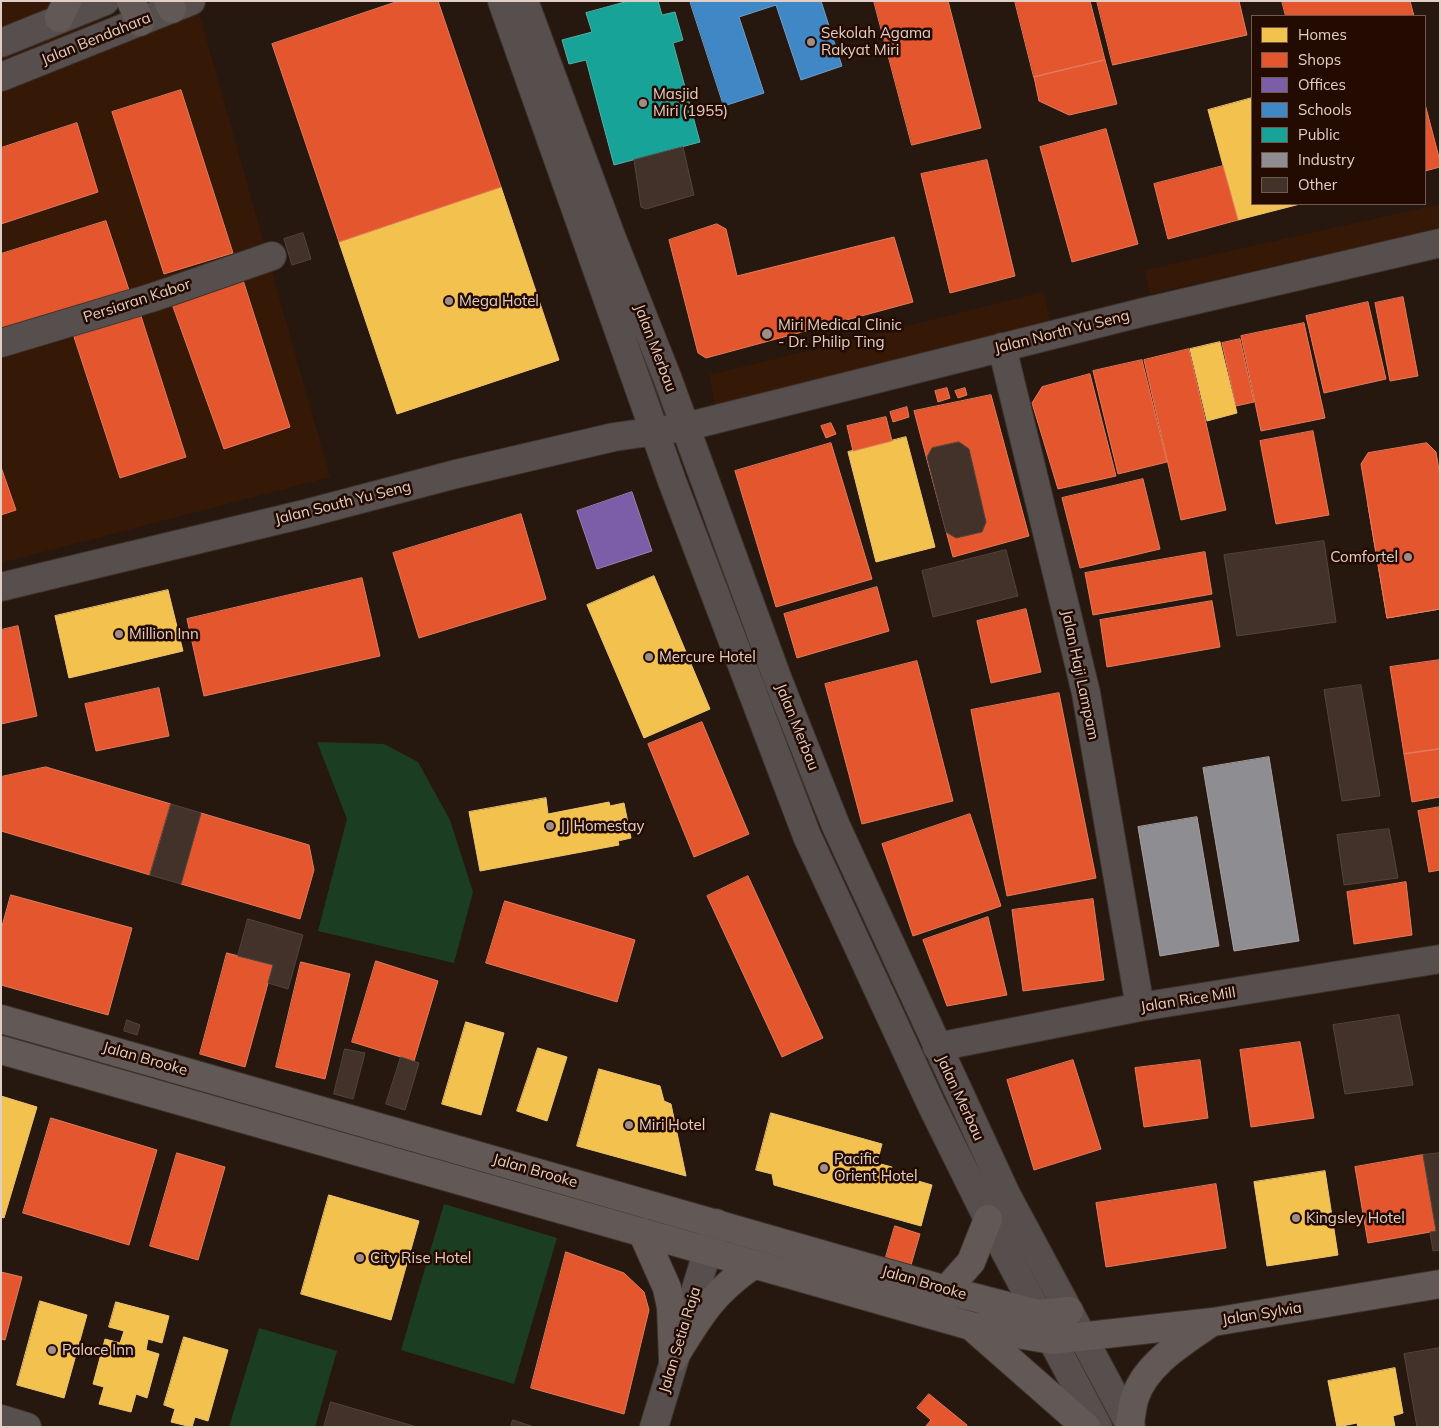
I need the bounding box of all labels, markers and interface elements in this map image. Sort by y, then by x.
street label: Jalan Bendahara [39,9,153,69]
legend [1251,15,1426,205]
place label: Sekolah Agama Rakyat Miri [821,24,931,59]
text: Homes [1298,25,1347,44]
marker: Sekolah Agama Rakyat Miri [805,36,817,48]
text: Shops [1298,50,1341,69]
text: Offices [1298,75,1346,94]
place label: Masjid Miri (1955) [653,85,728,120]
marker: Masjid Miri (1955) [637,97,649,109]
text: Schools [1298,100,1352,119]
text: Public [1298,125,1340,144]
text: Industry [1298,150,1355,169]
text: Other [1298,175,1337,194]
street label: Persiaran Kabor [81,275,193,327]
place label: Mega Hotel [459,292,539,310]
marker: Mega Hotel [443,295,455,307]
street label: Jalan Merbau [630,302,680,394]
street label: Jalan North Yu Seng [993,306,1131,358]
place label: Miri Medical Clinic - Dr. Philip Ting [778,316,902,351]
marker: Miri Medical Clinic - Dr. Philip Ting [760,327,774,341]
street label: Jalan South Yu Seng [273,477,413,529]
place label: Comfortel [1330,548,1398,566]
marker: Comfortel [1402,551,1414,563]
street label: Jalan Haji Lampam [1057,608,1103,742]
place label: Million Inn [129,625,199,643]
marker: Million Inn [113,628,125,640]
place label: Mercure Hotel [659,648,756,666]
marker: Mercure Hotel [643,651,655,663]
street label: Jalan Merbau [771,681,823,773]
place label: JJ Homestay [560,817,644,835]
marker: JJ Homestay [544,820,556,832]
street label: Jalan Rice Mill [1139,984,1237,1016]
street label: Jalan Brooke [100,1038,190,1080]
street label: Jalan Merbau [932,1052,988,1144]
place label: Miri Hotel [639,1116,705,1134]
marker: Miri Hotel [623,1119,635,1131]
street label: Jalan Brooke [490,1150,580,1192]
place label: Pacific Orient Hotel [834,1150,918,1185]
marker: Pacific Orient Hotel [818,1162,830,1174]
place label: Kingsley Hotel [1306,1209,1405,1227]
marker: Kingsley Hotel [1290,1212,1302,1224]
place label: City Rise Hotel [370,1249,471,1267]
marker: City Rise Hotel [354,1252,366,1264]
street label: Jalan Brooke [879,1262,969,1304]
street label: Jalan Setia Raja [655,1285,705,1395]
street label: Jalan Sylvia [1221,1299,1303,1329]
place label: Palace Inn [62,1341,134,1359]
marker: Palace Inn [46,1344,58,1356]

